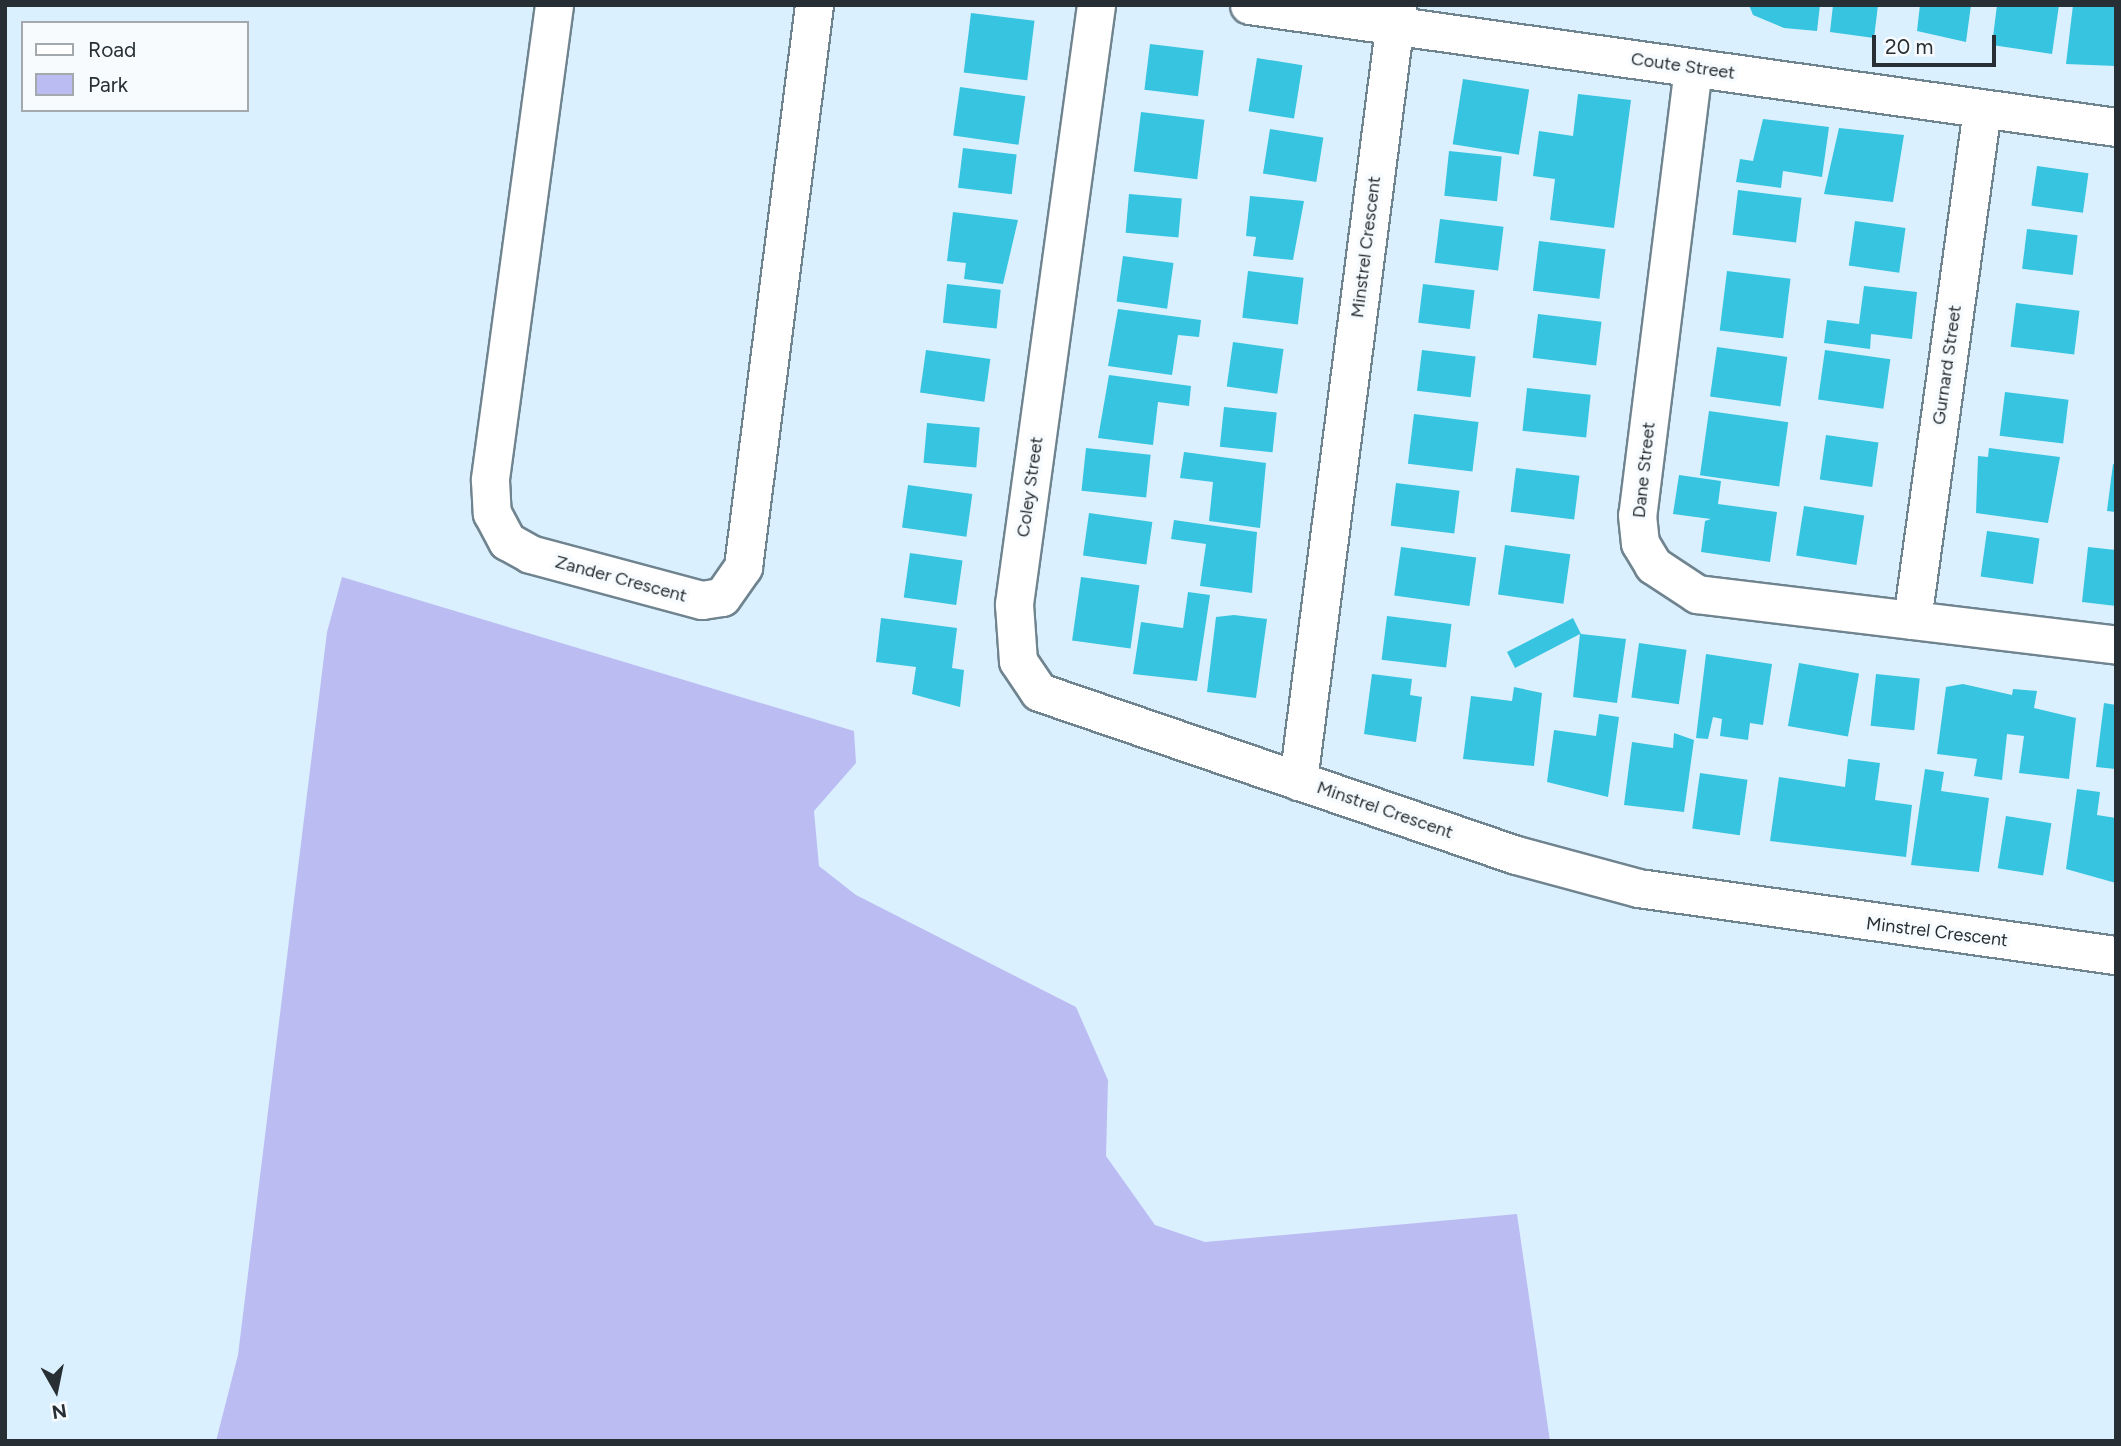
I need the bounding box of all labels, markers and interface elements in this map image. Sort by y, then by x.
legend [21,21,248,112]
scale bar [1876,21,2000,65]
text: 20 m [1885,34,1933,59]
text: Road [88,37,136,62]
street label: Coute Street [1630,48,1736,84]
text: Park [88,72,128,97]
street label: Minstrel Crescent [1347,175,1385,319]
street label: Gurnard Street [1928,304,1966,426]
street label: Dane Street [1628,421,1660,519]
street label: Coley Street [1012,435,1048,539]
street label: Zander Crescent [553,551,689,607]
street label: Minstrel Crescent [1314,777,1456,843]
street label: Minstrel Crescent [1865,913,2009,951]
north arrow [21,1355,91,1425]
text: N [50,1399,68,1424]

